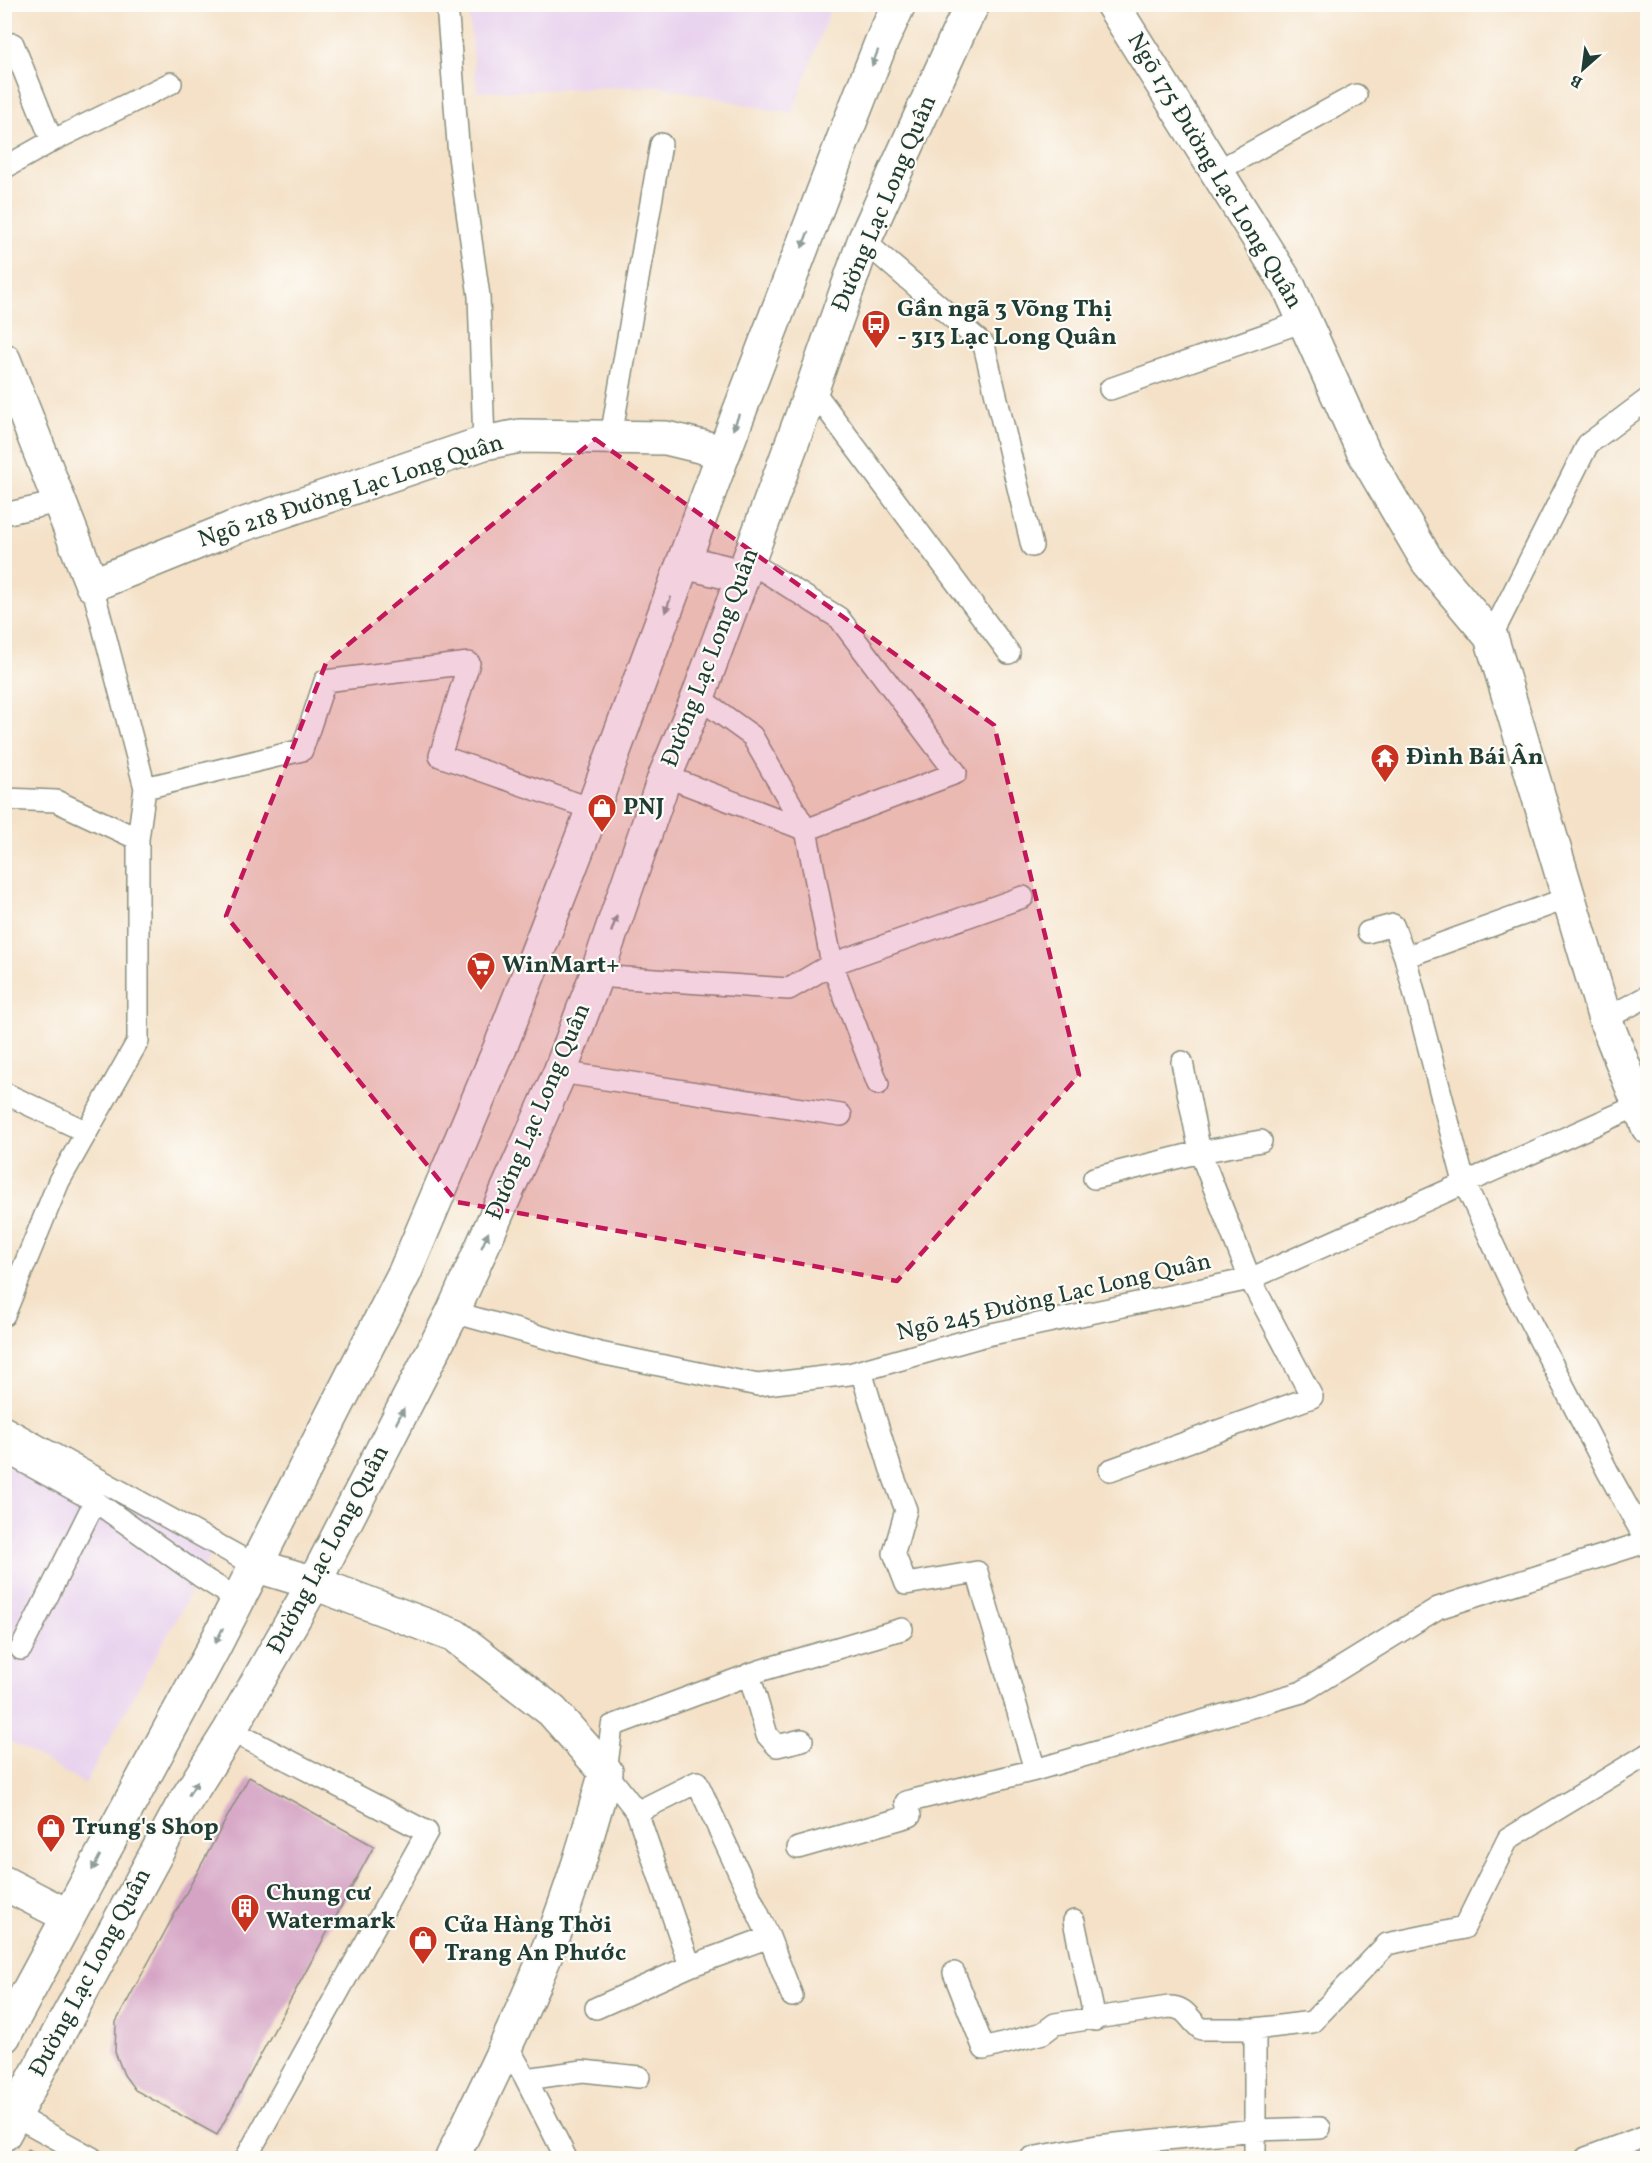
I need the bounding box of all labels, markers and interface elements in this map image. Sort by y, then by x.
street label: Ngõ 175 Đường Lạc Long Quân [1118,26,1310,316]
north arrow [1553,39,1613,99]
one-way arrow [870,49,879,67]
text: B [1567,68,1587,93]
street label: Đường Lạc Long Quân [824,90,946,318]
one-way arrow [800,231,810,249]
place label: Gần ngã 3 Võng Thị - 313 Lạc Long Quân [897,293,1117,355]
bus stop icon: Gần ngã 3 Võng Thị - 313 Lạc Long Quân [860,308,892,350]
one-way arrow [731,413,740,431]
street label: Ngõ 218 Đường Lạc Long Quân [194,427,508,557]
street label: Đường Lạc Long Quân [654,543,768,773]
one-way arrow [662,596,672,614]
place label: Đình Bái Ân [1406,741,1544,775]
temple icon: Đình Bái Ân [1369,742,1401,784]
place label: PNJ [623,791,664,825]
shop icon: PNJ [586,792,618,834]
one-way arrow [610,915,620,933]
place label: WinMart+ [502,949,619,983]
supermarket icon: WinMart+ [465,950,497,992]
street label: Đường Lạc Long Quân [478,998,600,1226]
one-way arrow [480,1231,490,1249]
street label: Ngõ 245 Đường Lạc Long Quân [893,1245,1215,1351]
one-way arrow [395,1407,405,1424]
street label: Đường Lạc Long Quân [259,1439,399,1661]
one-way arrow [214,1628,223,1645]
one-way arrow [188,1780,199,1796]
place label: Trung's Shop [72,1811,219,1845]
shop icon: Trung's Shop [35,1812,67,1854]
one-way arrow [91,1855,101,1872]
street label: Đường Lạc Long Quân [21,1862,161,2084]
place label: Chung cư Watermark [266,1877,396,1939]
building icon: Chung cư Watermark [229,1892,261,1934]
place label: Cửa Hàng Thời Trang An Phước [444,1909,626,1971]
shop icon: Cửa Hàng Thời Trang An Phước [407,1924,439,1966]

